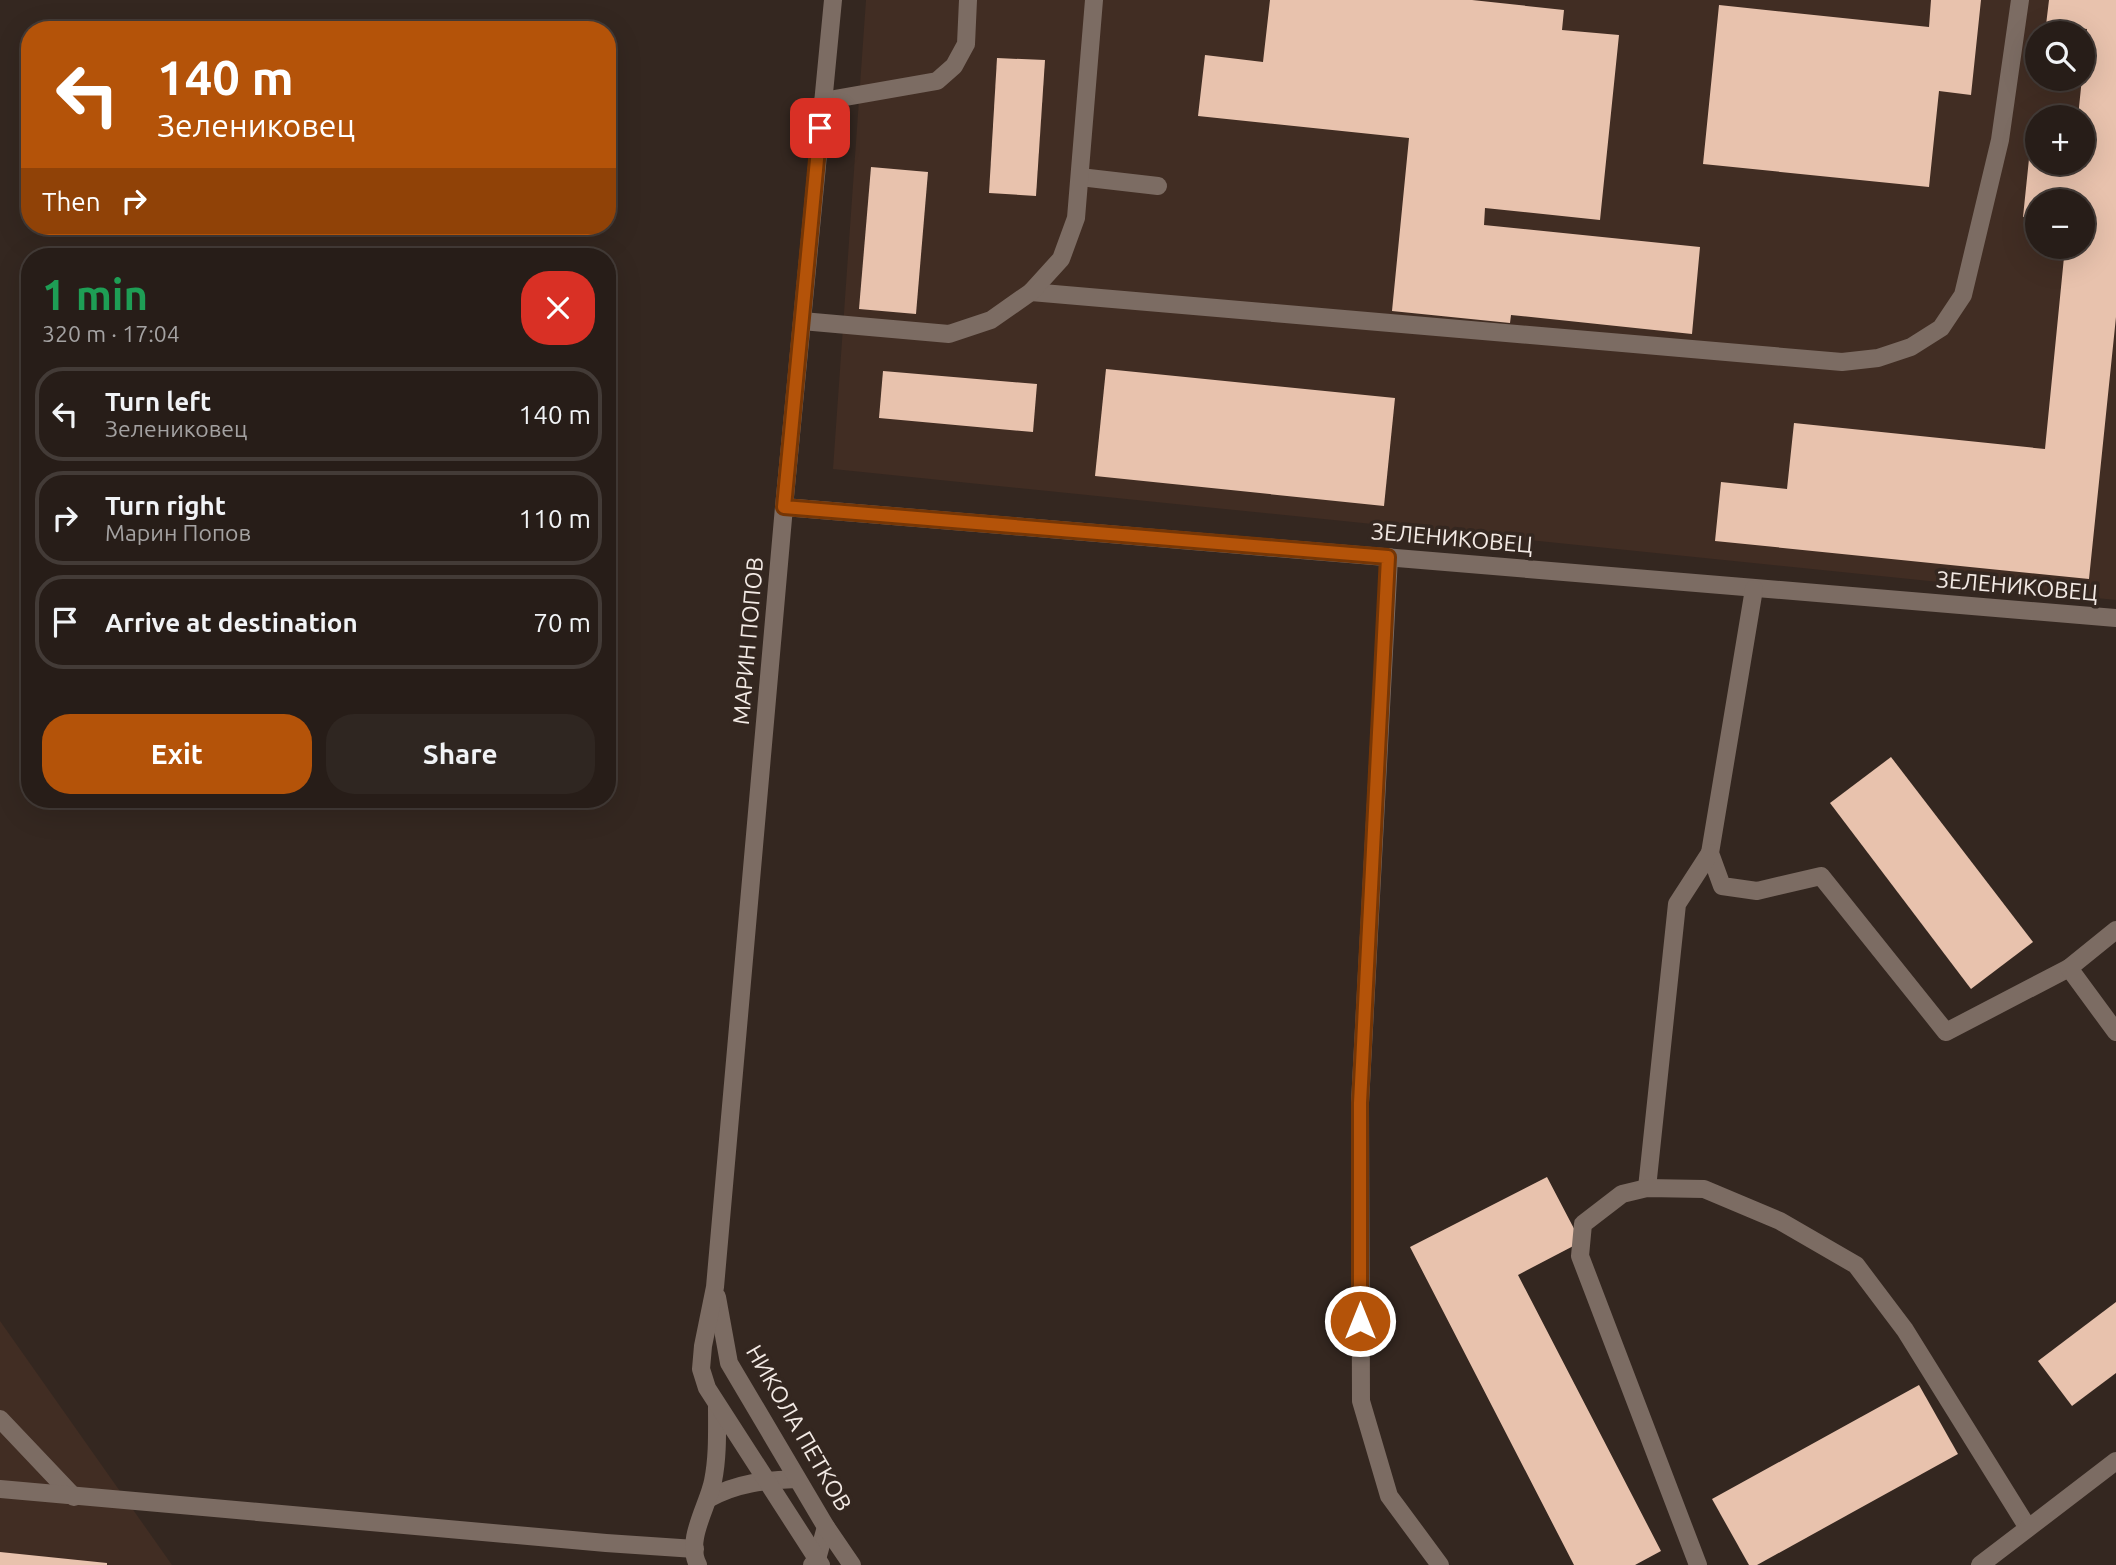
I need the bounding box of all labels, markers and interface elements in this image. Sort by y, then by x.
map controls [2025,21,2095,259]
button: search [2025,21,2095,91]
icon: left [42,49,133,140]
text: 140 m [157,49,294,104]
pin [790,98,850,158]
button: + [2025,105,2095,175]
text: Зелениковец [157,107,355,143]
icon: arrive [801,109,839,147]
icon: right [115,182,153,220]
text: Then [42,187,101,216]
button: − [2025,189,2095,259]
text: 1 min [42,271,148,318]
button: close [521,271,595,345]
text: 320 m · 17:04 [42,321,180,346]
text: Turn left [105,387,211,416]
icon: left [46,395,84,433]
text: 140 m [519,400,591,429]
text: Зелениковец [105,416,247,441]
text: Turn right [105,491,226,520]
icon: right [46,499,84,537]
text: 110 m [519,504,591,533]
street label: ЗЕЛЕНИКОВЕЦ [1370,518,1534,557]
text: Марин Попов [105,520,251,545]
street label: МАРИН ПОПОВ [728,556,767,726]
street label: ЗЕЛЕНИКОВЕЦ [1935,566,2099,605]
icon: arrive [46,603,84,641]
text: Arrive at destination [105,608,358,637]
text: 70 m [533,608,591,637]
button: Exit [42,714,312,794]
button: Share [326,714,595,794]
position arrow [1323,1284,1397,1358]
street label: НИКОЛА ПЕТКОВ [742,1340,857,1515]

